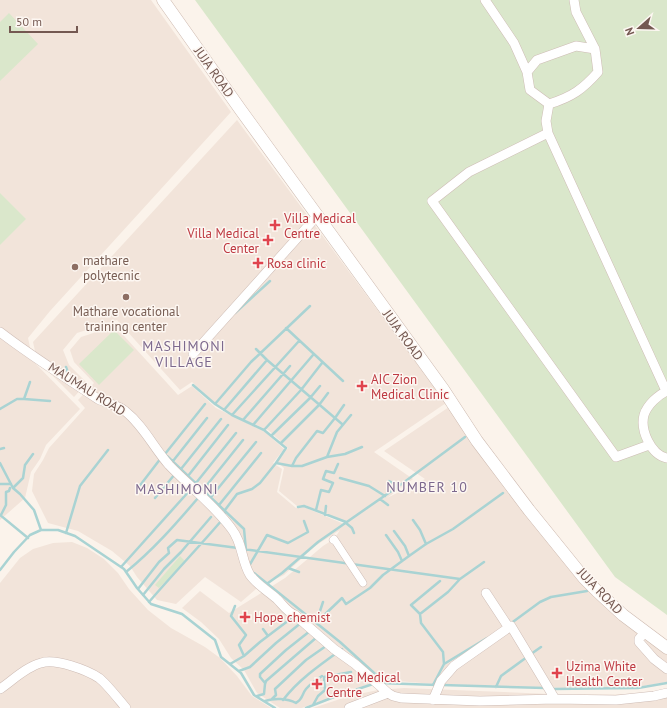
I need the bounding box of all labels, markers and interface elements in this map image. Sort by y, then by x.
scale bar [10,8,77,34]
north arrow [619,8,659,48]
text: 50 m [16,14,42,29]
text: N [622,26,637,37]
street label: JUJA ROAD [190,42,238,101]
place label: Villa Medical Centre [283,210,356,242]
marker: Villa Medical Centre [269,219,281,231]
place label: Villa Medical Center [186,225,260,257]
marker: Villa Medical Center [262,234,274,246]
place label: mathare polytecnic [83,252,140,284]
place label: Rosa clinic [267,255,326,272]
marker: Rosa clinic [252,257,264,269]
marker: mathare polytecnic [70,262,80,272]
marker: Mathare vocational training center [121,292,131,302]
place label: Mathare vocational training center [73,303,180,335]
street label: JUJA ROAD [378,306,427,364]
district label: MASHIMONI VILLAGE [142,337,226,371]
street label: MAUMAU ROAD [45,358,129,420]
place label: AIC Zion Medical Clinic [371,371,449,403]
marker: AIC Zion Medical Clinic [356,380,368,392]
district label: NUMBER 10 [386,478,468,496]
district label: MASHIMONI [135,480,219,498]
street label: JUJA ROAD [573,563,626,618]
place label: Hope chemist [254,609,331,626]
marker: Hope chemist [239,611,251,623]
place label: Uzima White Health Center [566,658,643,690]
marker: Uzima White Health Center [551,667,563,679]
place label: Pona Medical Centre [326,669,400,701]
marker: Pona Medical Centre [311,678,323,690]

